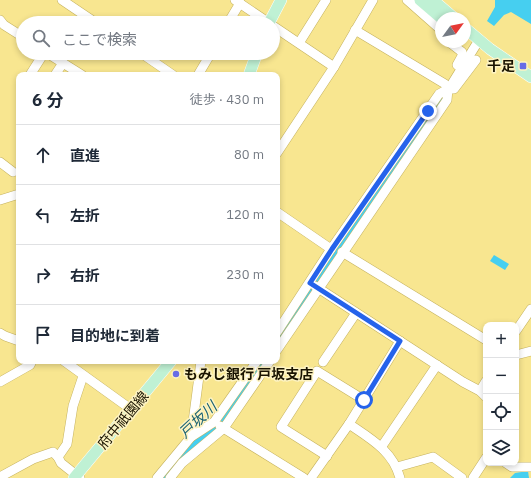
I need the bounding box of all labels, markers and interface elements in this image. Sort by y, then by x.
north arrow [435,12,471,48]
search box [16,16,280,60]
icon: search [30,27,52,49]
text: ここで検索 [62,30,137,49]
place label: 千足 [487,57,515,75]
marker: 千足 [518,61,528,71]
text: 6 分 [32,89,63,111]
text: 徒歩 · 430 m [190,91,264,108]
route end [419,102,437,120]
icon: ahead [32,144,54,166]
text: 直進 [70,146,100,165]
text: 80 m [234,146,264,163]
icon: left [32,204,54,226]
text: 左折 [70,206,100,225]
text: 120 m [226,206,264,223]
icon: right [32,264,54,286]
text: 右折 [70,266,100,285]
text: 230 m [226,266,264,283]
map controls [483,322,519,466]
button: + [483,322,519,358]
icon: arrive [32,324,54,346]
text: 目的地に到着 [70,326,160,345]
button: − [483,358,519,394]
place label: もみじ銀行 戸坂支店 [184,365,313,383]
marker: もみじ銀行 戸坂支店 [171,369,181,379]
street label: 府中祇園線 [94,387,152,453]
route start [355,391,373,409]
button: locate [483,394,519,430]
water label: 戸坂川 [175,396,222,442]
button: layers [483,430,519,466]

